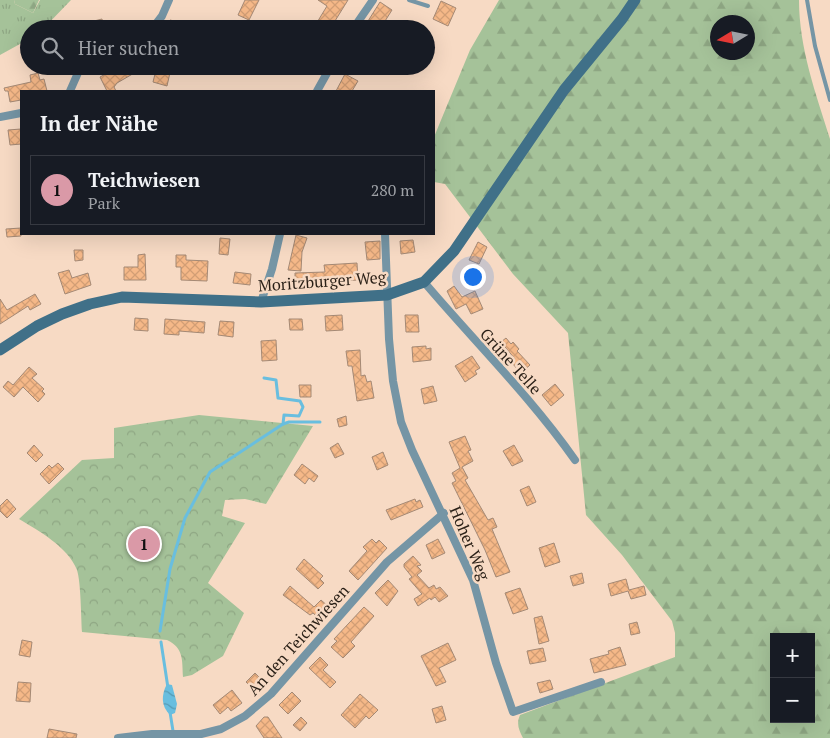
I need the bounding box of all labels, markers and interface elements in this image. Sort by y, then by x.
north arrow [710,15,755,60]
search box [20,20,435,75]
icon: search [38,34,66,62]
text: Hier suchen [78,35,179,60]
text: In der Nähe [40,109,158,137]
text: Teichwiesen [88,167,200,192]
text: 1 [52,179,62,201]
text: 280 m [371,179,414,201]
text: Park [88,192,120,214]
your location [460,264,486,290]
street label: Moritzburger Weg [257,266,387,296]
street label: Grüne Telle [475,323,547,399]
street label: Hoher Weg [445,503,496,584]
pin: 1 [128,525,160,563]
street label: An den Teichwiesen [242,579,354,700]
map controls [770,633,815,723]
button: + [770,633,815,678]
button: − [770,678,815,723]

